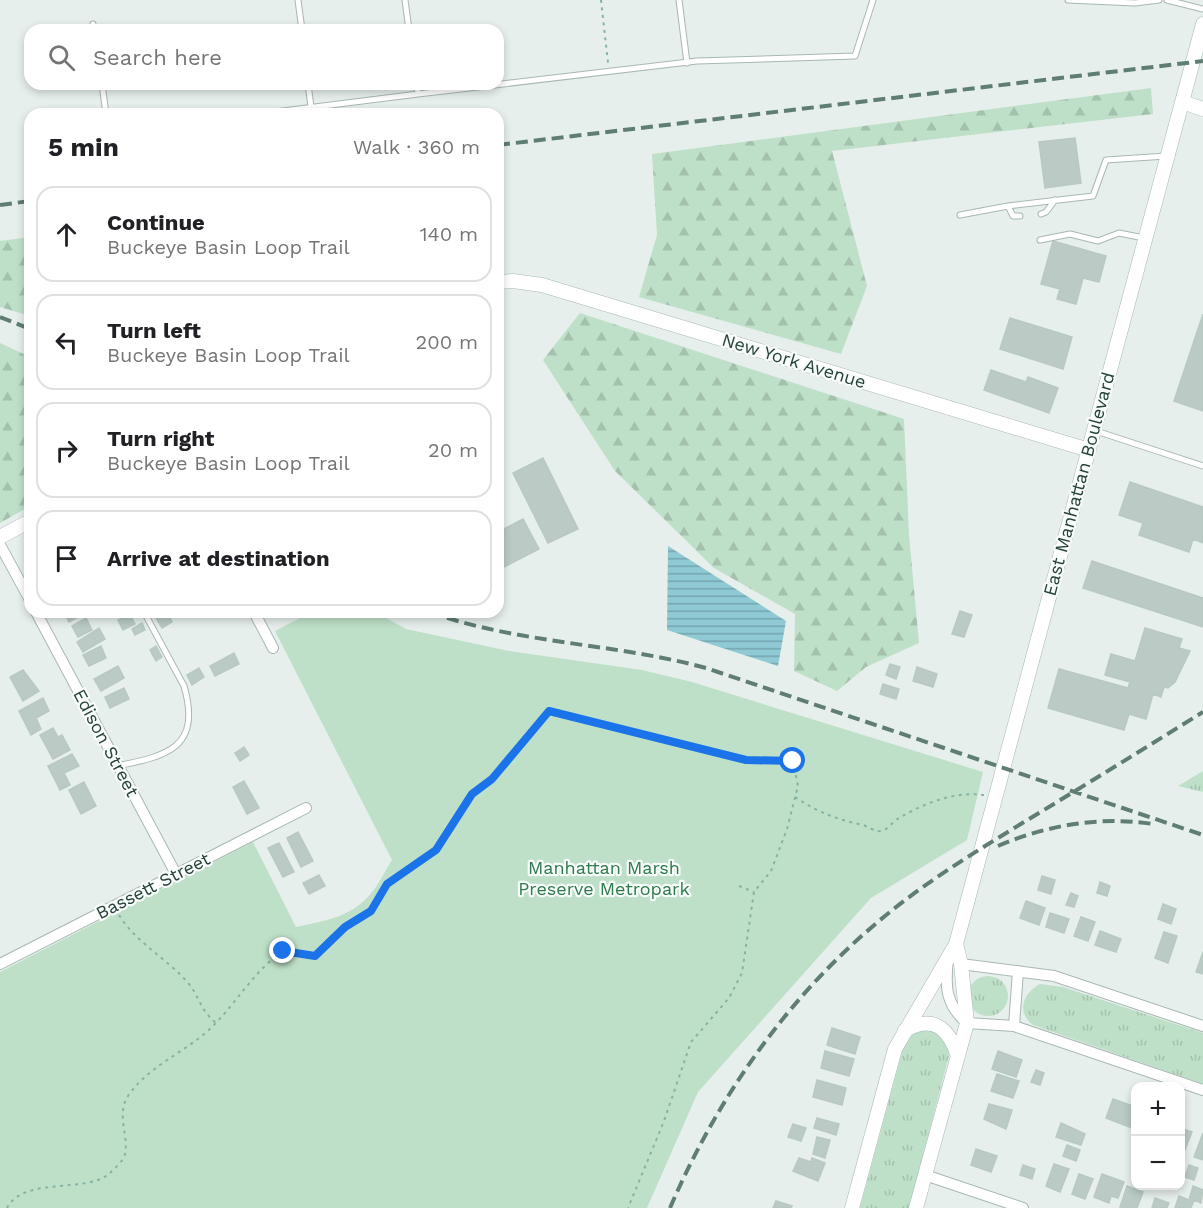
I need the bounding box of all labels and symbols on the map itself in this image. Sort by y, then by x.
street label: New York Avenue [720,329,869,392]
street label: East Manhattan Boulevard [1039,370,1119,598]
street label: Edison Street [69,685,144,801]
route start [779,747,805,773]
street label: Bassett Street [92,848,214,923]
park label: Manhattan Marsh Preserve Metropark [518,857,690,899]
route end [269,937,295,963]

